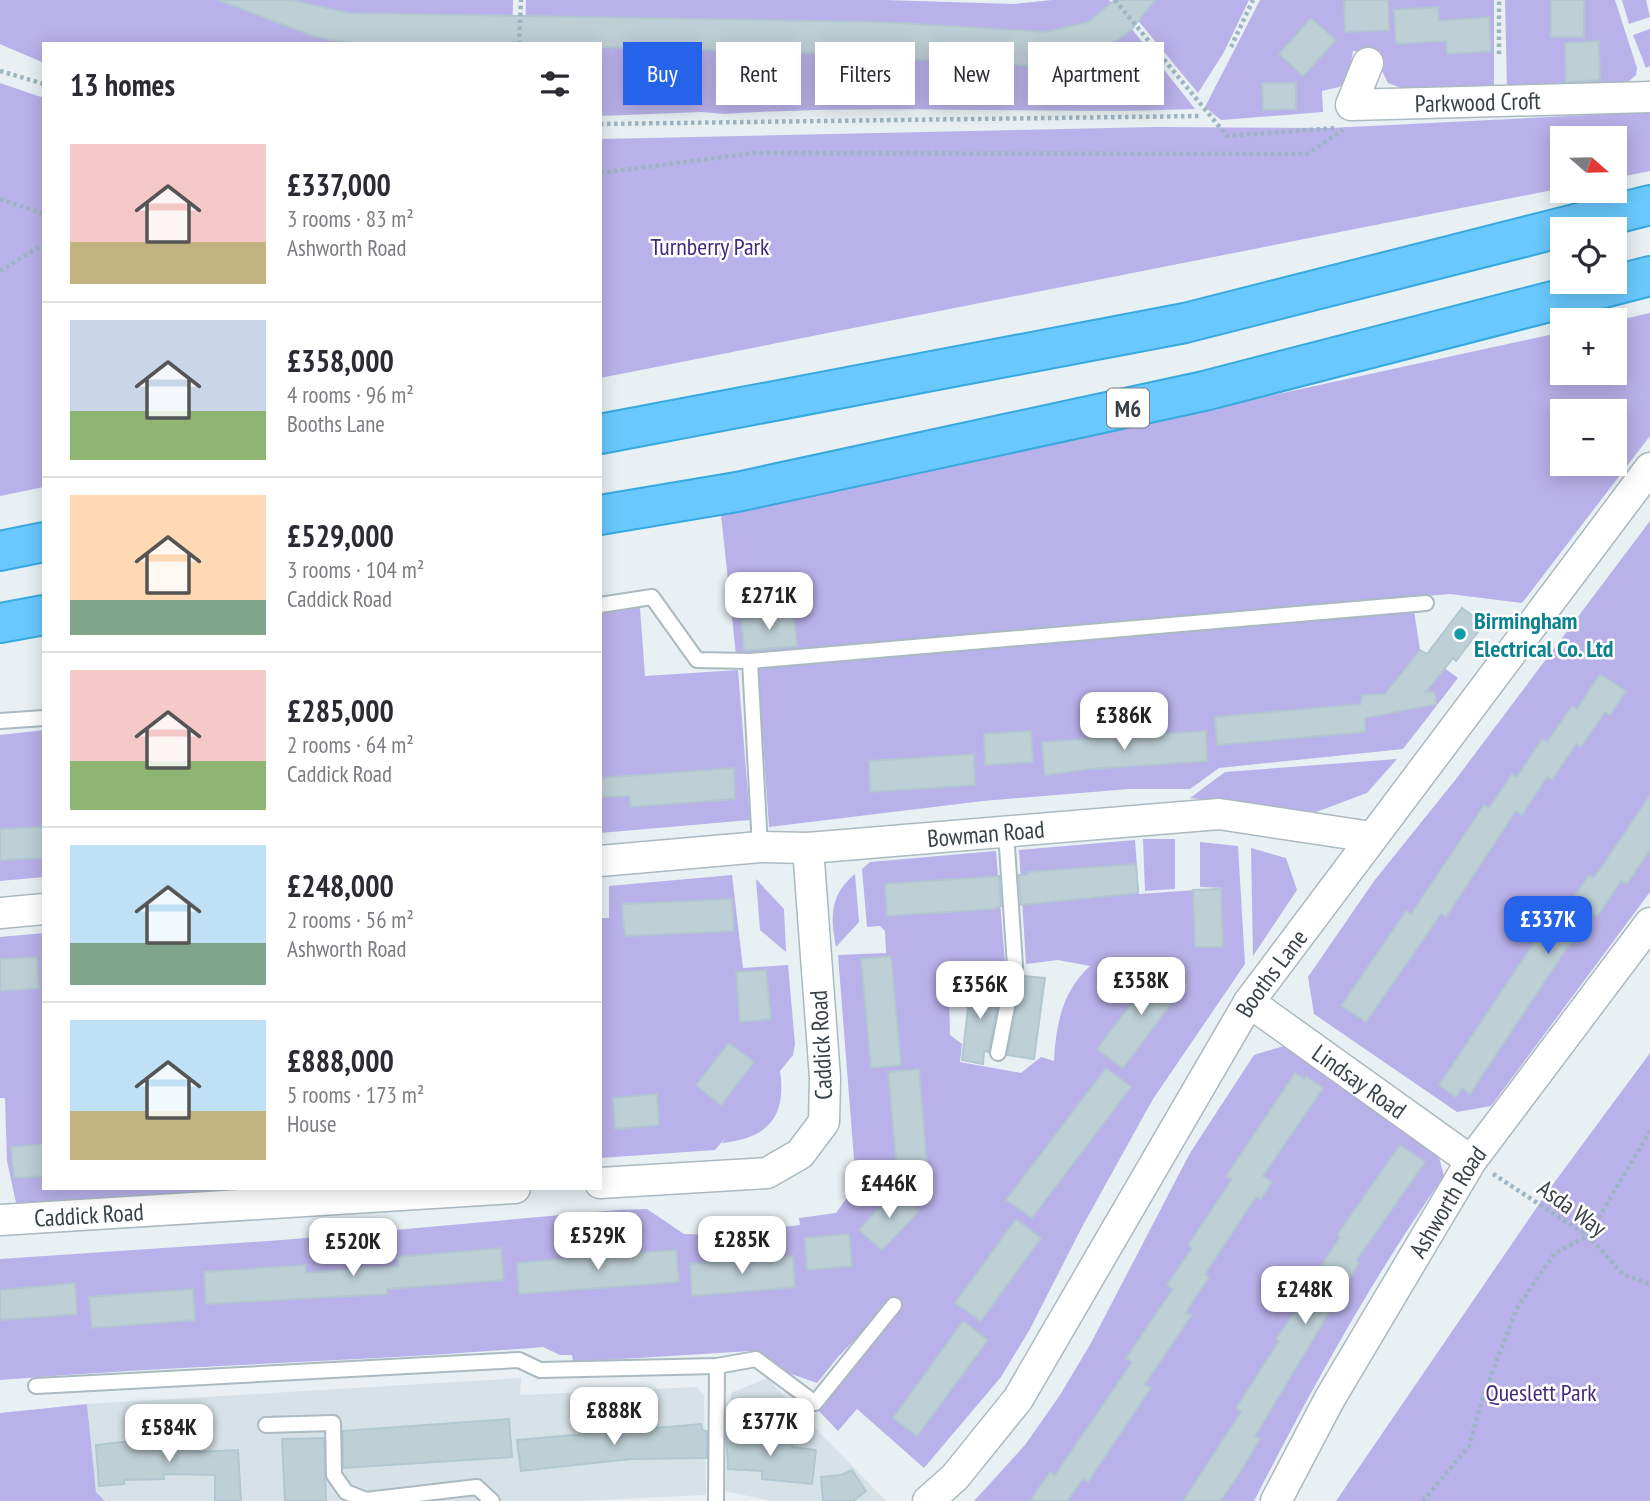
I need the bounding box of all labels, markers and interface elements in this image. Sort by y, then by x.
chip: Buy [623,42,702,105]
chip: Rent [716,42,801,105]
chip: Filters [815,42,915,105]
chip: New [929,42,1014,105]
chip: Apartment [1028,42,1164,105]
text: 13 homes [70,65,175,104]
icon: filters [536,65,574,103]
street label: Parkwood Croft [1414,84,1541,119]
north arrow [1550,126,1628,203]
map controls [1550,126,1627,476]
text: £337,000 [287,165,391,204]
icon: home [126,172,210,256]
text: 3 rooms · 83 m² [287,204,414,233]
button: locate [1550,217,1627,294]
park label: Turnberry Park [651,231,770,262]
text: Ashworth Road [287,233,407,262]
button: + [1550,308,1627,385]
text: £358,000 [287,341,394,380]
icon: home [126,348,210,432]
text: 4 rooms · 96 m² [287,380,414,409]
road number: M6 [1107,388,1149,428]
button: − [1550,399,1627,476]
text: Booths Lane [287,409,385,438]
text: £529,000 [287,516,394,555]
icon: home [126,523,210,607]
text: 3 rooms · 104 m² [287,555,424,584]
pin: £271K [720,572,818,632]
text: £271K [741,580,797,609]
text: Caddick Road [287,584,392,613]
place label: Birmingham Electrical Co. Ltd [1474,605,1614,664]
marker: Birmingham Electrical Co. Ltd [1452,626,1468,642]
text: £285,000 [287,691,394,730]
pin: £386K [1075,692,1173,752]
icon: home [126,698,210,782]
text: £386K [1096,700,1152,729]
text: 2 rooms · 64 m² [287,730,414,759]
text: Caddick Road [287,759,392,788]
street label: Bowman Road [926,813,1046,854]
text: £248,000 [287,866,394,905]
icon: home [126,873,210,957]
pin: £337K [1499,897,1597,956]
text: £337K [1520,904,1576,933]
text: 2 rooms · 56 m² [287,905,414,934]
street label: Booths Lane [1228,923,1314,1023]
text: Ashworth Road [287,934,407,963]
pin: £358K [1092,958,1190,1017]
pin: £356K [931,962,1029,1021]
text: £358K [1113,965,1169,994]
text: £356K [952,969,1008,998]
street label: Caddick Road [803,989,839,1101]
street label: Lindsay Road [1307,1037,1413,1125]
text: £888,000 [287,1041,394,1080]
icon: home [126,1048,210,1132]
text: 5 rooms · 173 m² [287,1080,424,1109]
text: House [287,1109,337,1138]
street label: Ashworth Road [1402,1139,1493,1263]
pin: £446K [840,1160,938,1220]
text: £446K [861,1168,917,1197]
street label: Asda Way [1531,1173,1613,1243]
street label: Caddick Road [33,1196,145,1233]
pin: £529K [549,1212,647,1272]
pin: £285K [693,1216,791,1276]
pin: £520K [304,1218,402,1278]
text: £529K [570,1220,626,1249]
text: £285K [714,1224,770,1253]
text: £520K [325,1226,381,1255]
pin: £248K [1256,1266,1354,1326]
text: £248K [1277,1274,1333,1303]
park label: Queslett Park [1485,1377,1597,1408]
pin: £888K [565,1388,663,1447]
text: £888K [586,1395,642,1424]
pin: £377K [721,1398,819,1458]
pin: £584K [120,1404,218,1464]
text: £377K [742,1406,798,1435]
text: £584K [141,1412,197,1441]

